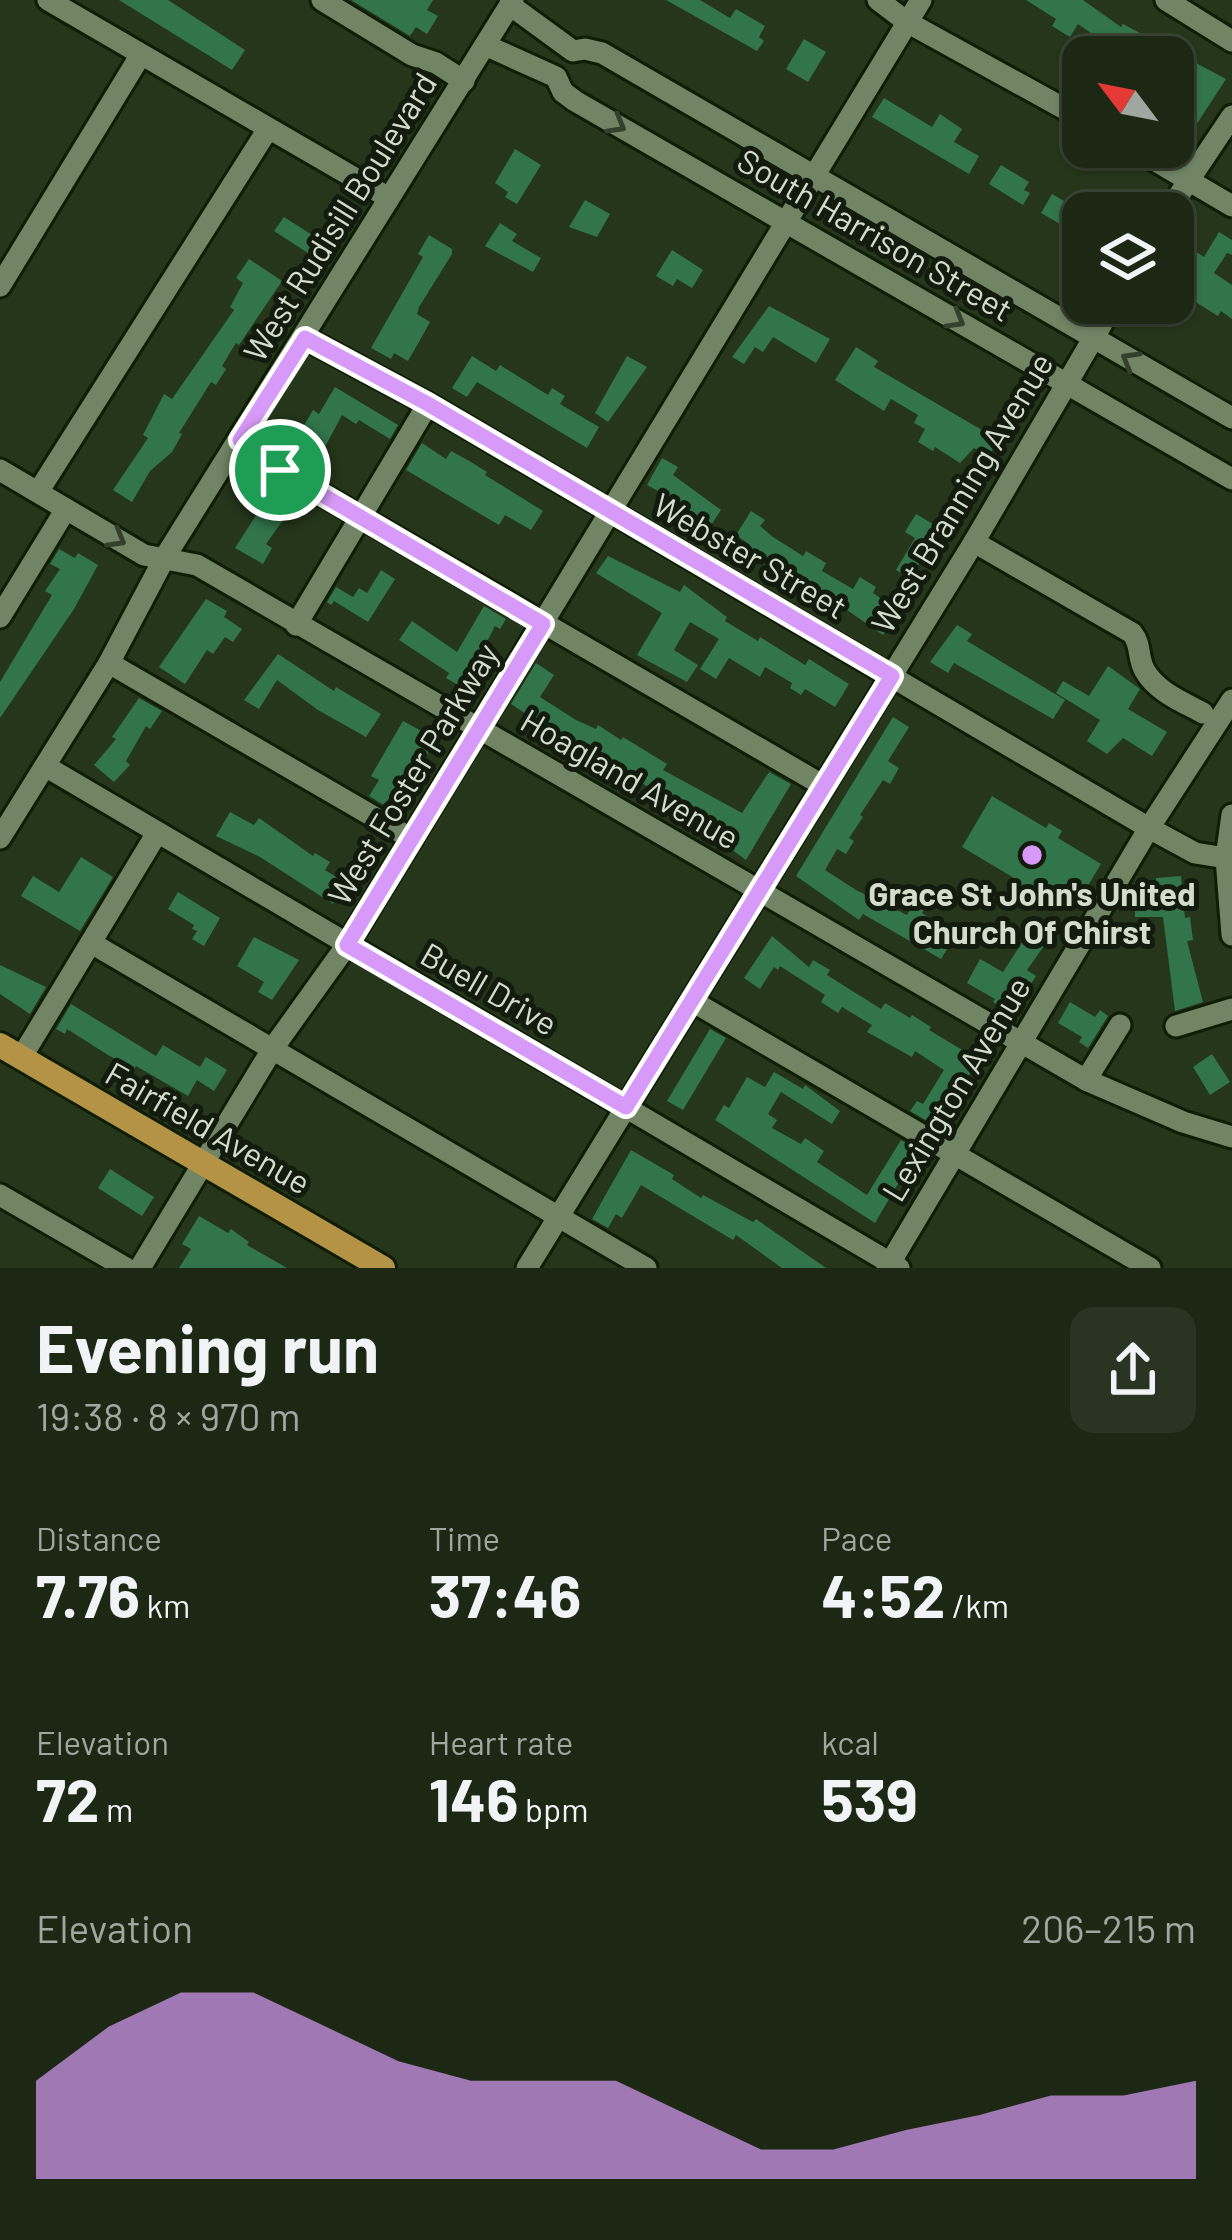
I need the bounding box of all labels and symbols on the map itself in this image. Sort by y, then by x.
north arrow [1062,36,1194,168]
street label: West Rudisill Boulevard [234,65,444,368]
one-way arrow [605,111,626,134]
street label: South Harrison Street [731,139,1020,329]
one-way arrow [943,305,964,328]
street label: West Branning Avenue [862,345,1061,640]
one-way arrow [1122,351,1143,374]
pin [229,419,331,521]
street label: Webster Street [647,484,854,627]
one-way arrow [104,525,126,548]
street label: West Foster Parkway [318,635,506,912]
street label: Hoagland Avenue [514,699,747,857]
marker: Grace St John's United Church Of Chirst [1019,842,1045,868]
place label: Grace St John's United Church Of Chirst [868,873,1196,951]
street label: Buell Drive [414,933,565,1043]
street label: Lexington Avenue [873,969,1038,1208]
street label: Fairfield Avenue [99,1052,318,1202]

